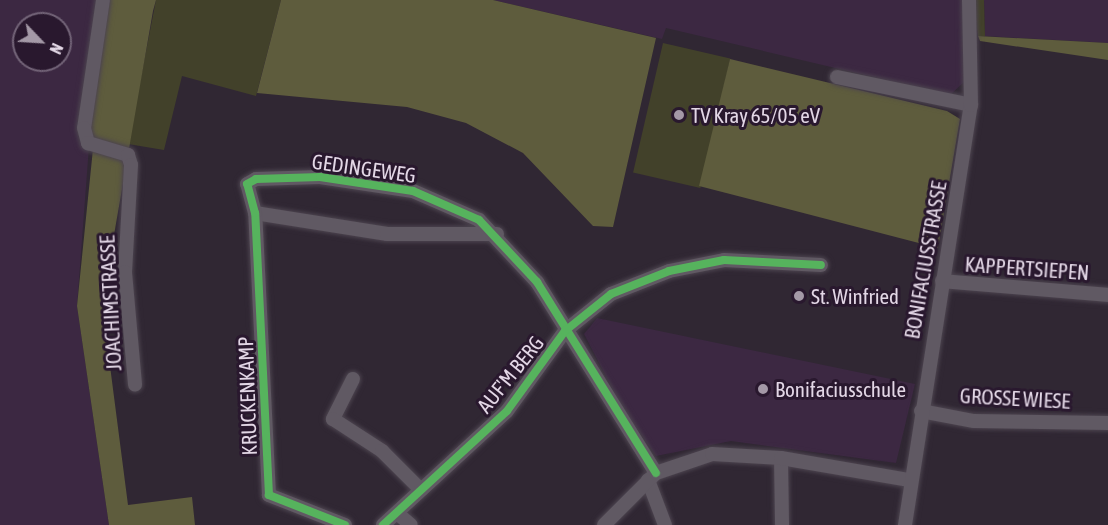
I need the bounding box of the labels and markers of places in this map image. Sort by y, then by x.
place label: TV Kray 65/05 eV [691,102,820,128]
marker: TV Kray 65/05 eV [672,108,686,122]
place label: St. Winfried [811,283,899,309]
marker: St. Winfried [792,289,806,303]
place label: Bonifaciusschule [775,376,906,402]
marker: Bonifaciusschule [756,382,770,396]

